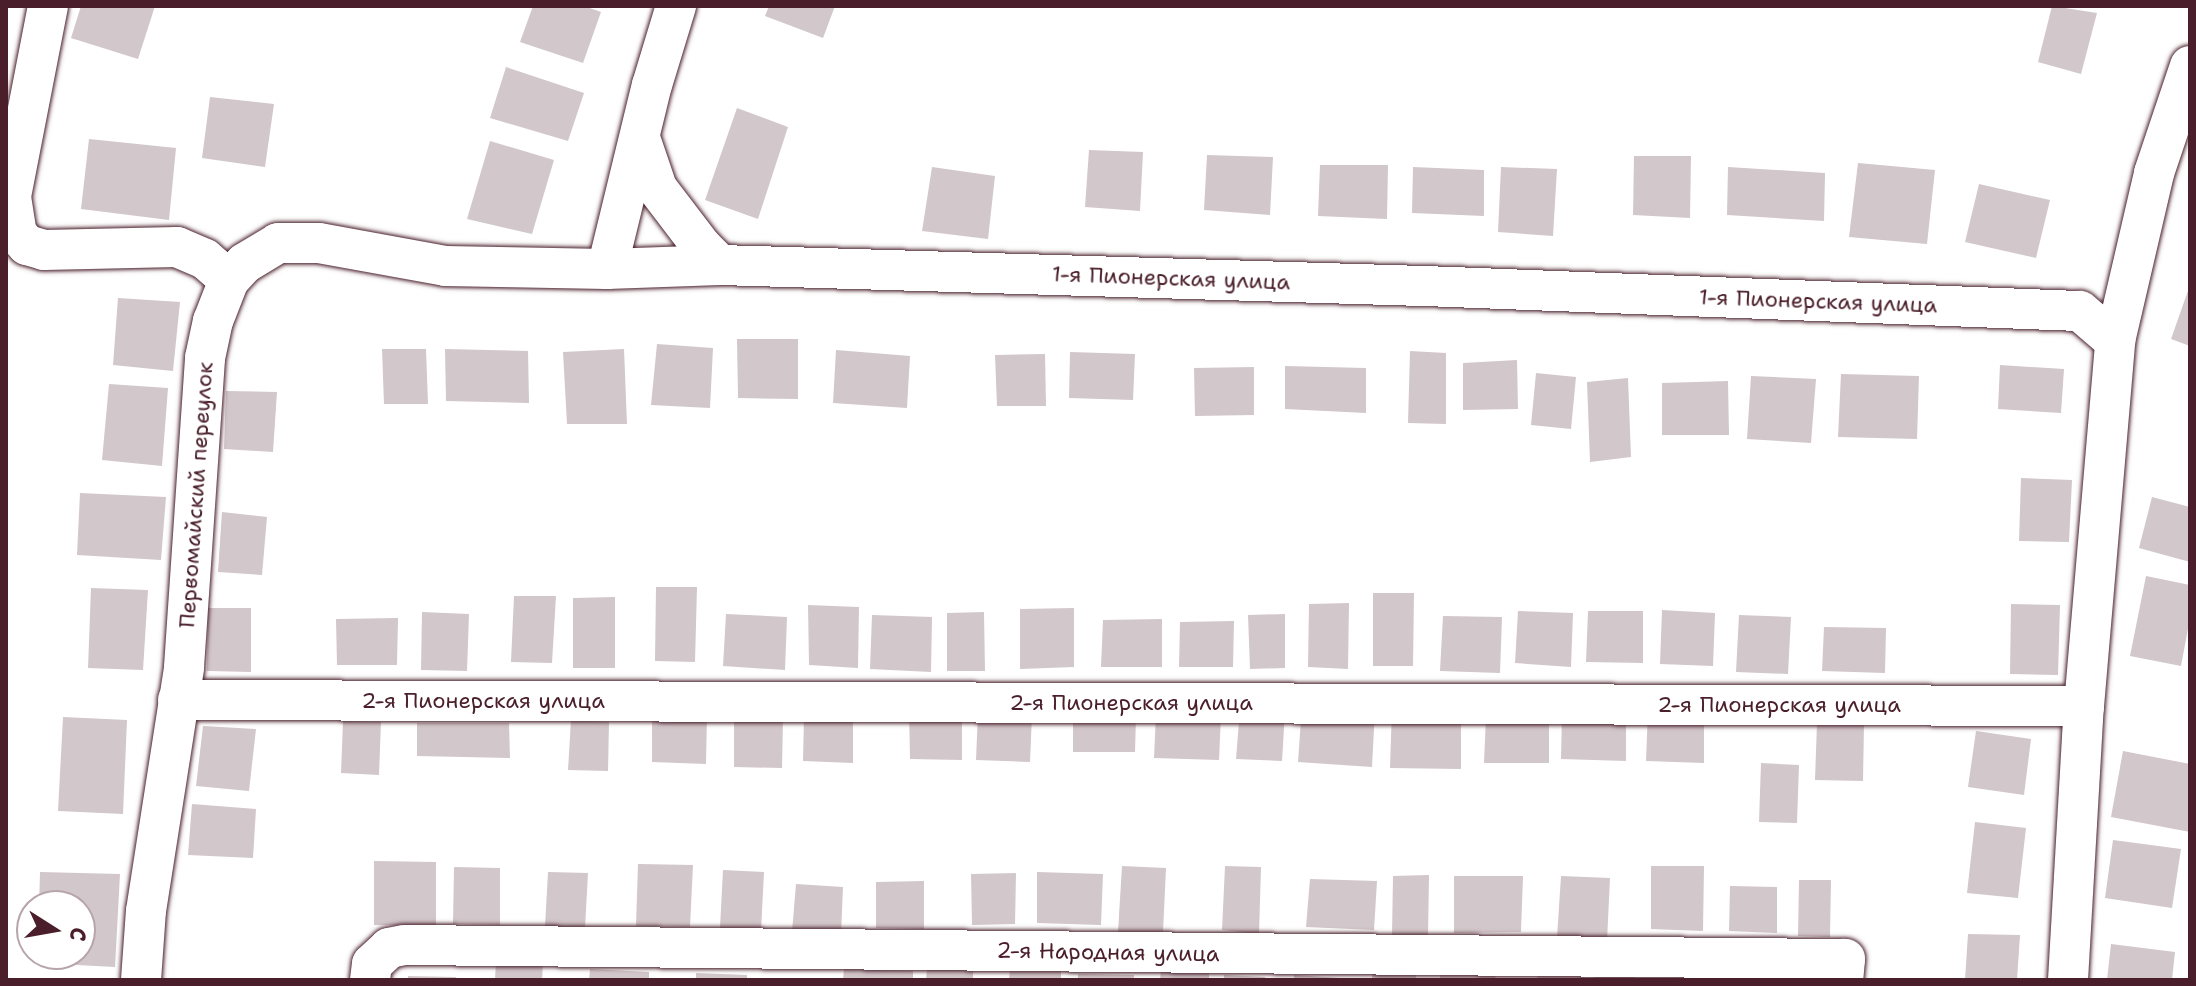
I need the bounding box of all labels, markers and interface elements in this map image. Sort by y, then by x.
street label: 1-я Пионерская улица [1051,261,1291,295]
street label: 1-я Пионерская улица [1698,284,1938,318]
street label: Первомайский переулок [174,361,218,629]
street label: 2-я Пионерская улица [361,688,605,714]
street label: 2-я Пионерская улица [1009,690,1253,716]
street label: 2-я Пионерская улица [1657,692,1901,718]
north arrow [16,890,96,970]
text: С [63,925,94,944]
street label: 2-я Народная улица [996,937,1220,967]

